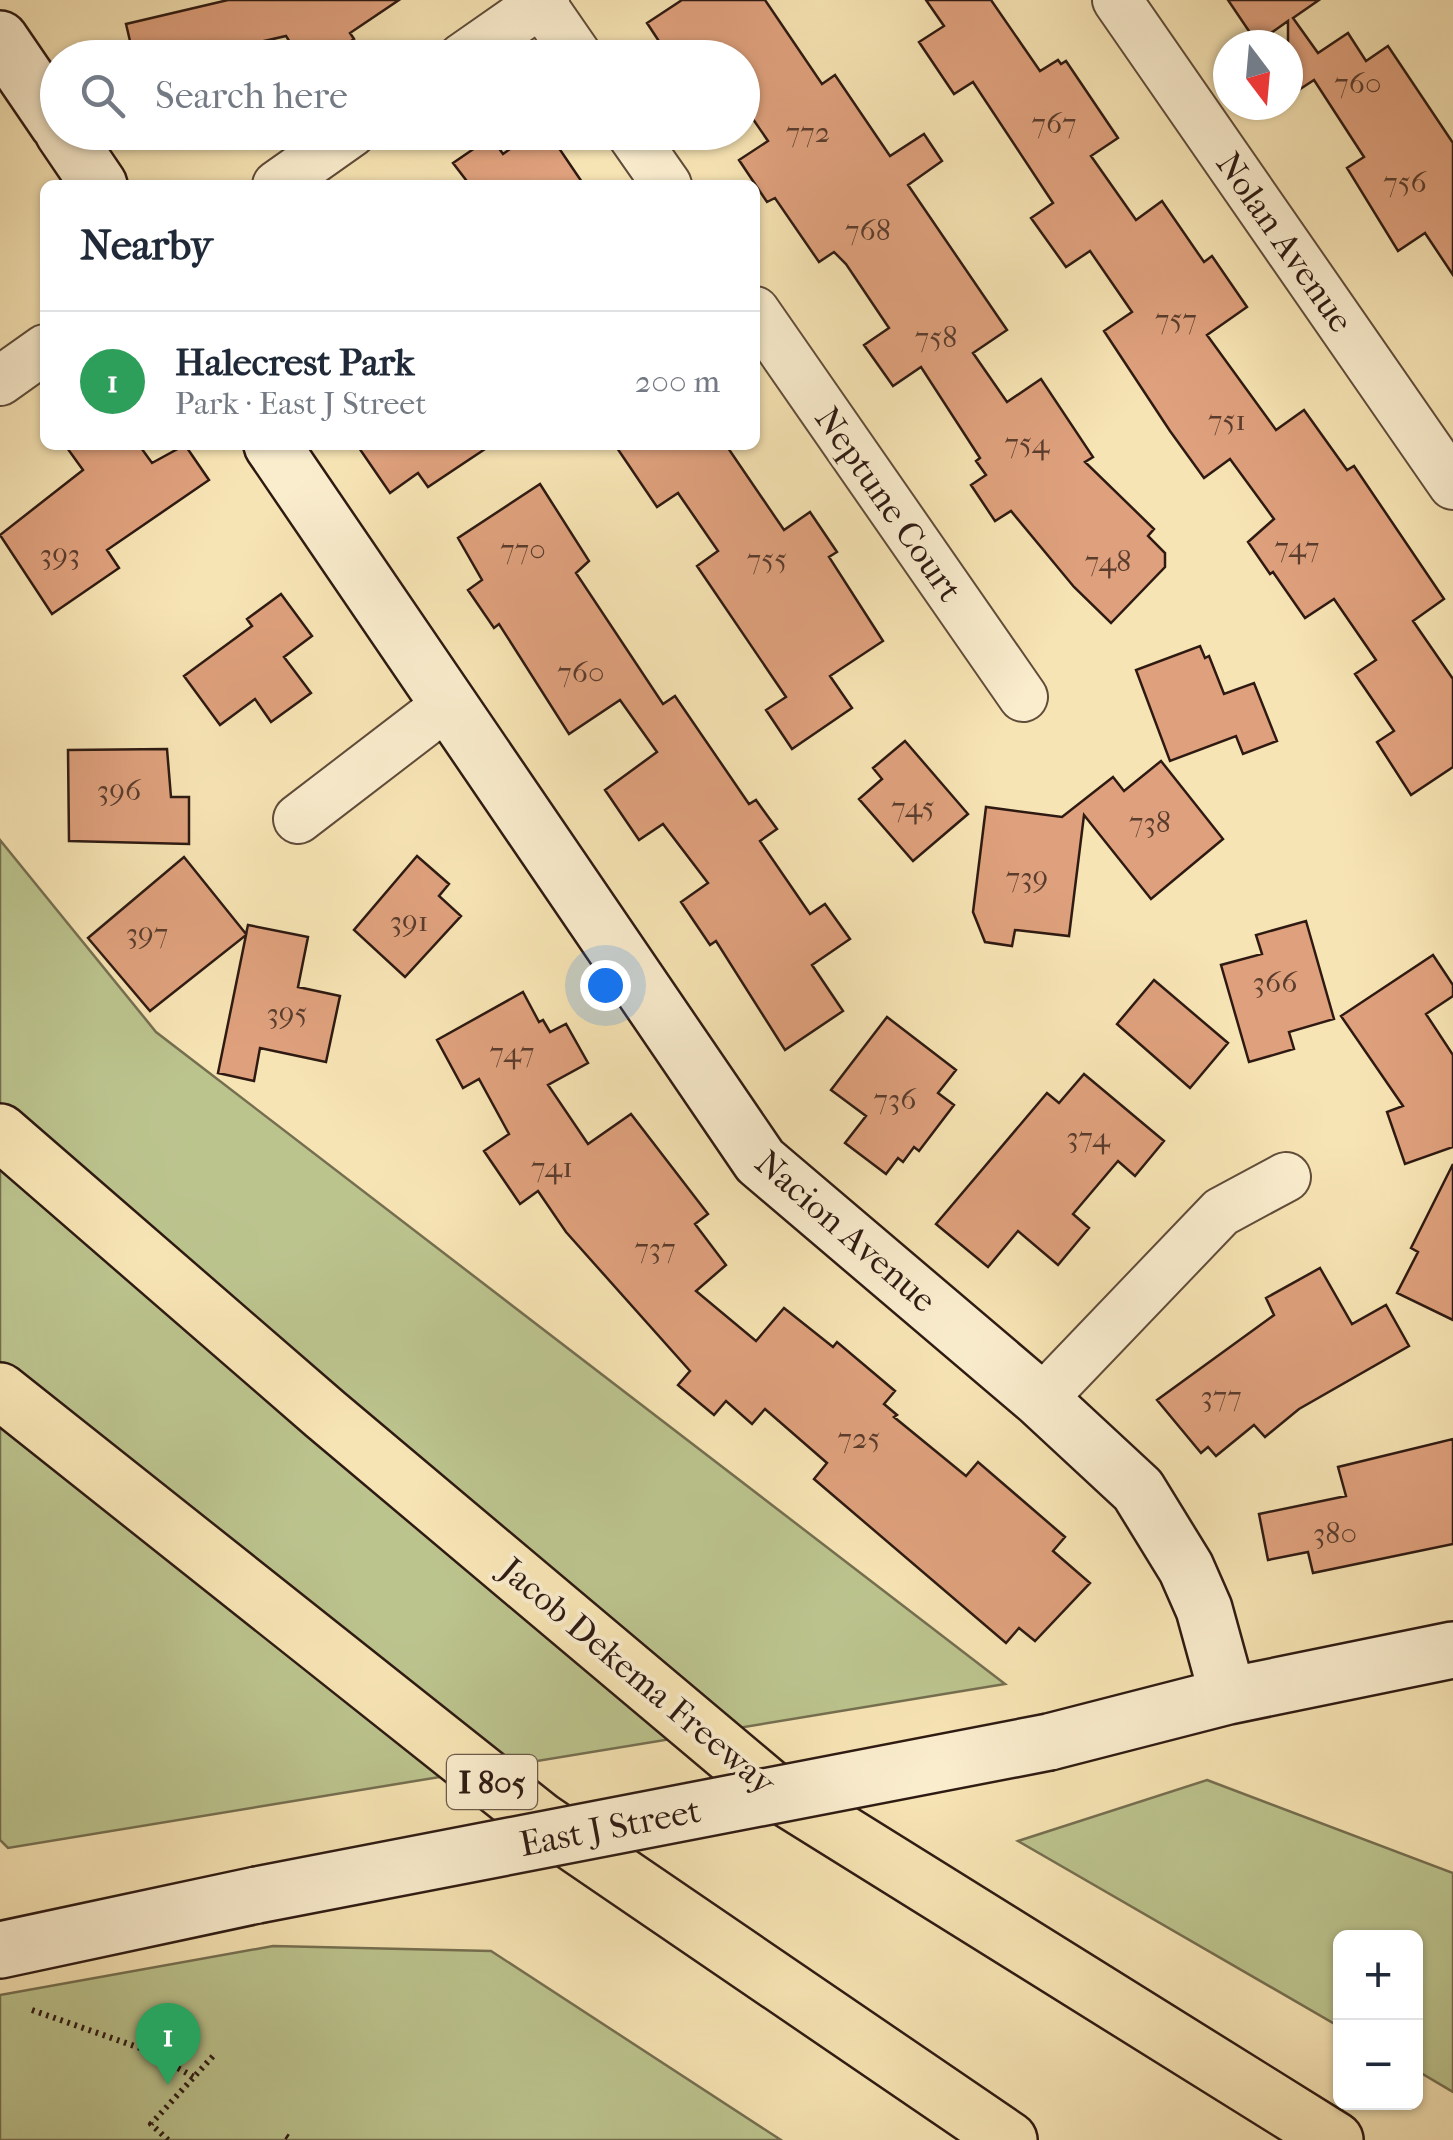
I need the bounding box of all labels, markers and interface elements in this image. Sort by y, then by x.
north arrow [1213,30,1303,120]
search box [40,40,760,150]
house number: 760 [1334,66,1382,101]
icon: search [75,68,130,123]
text: Search here [155,73,348,118]
house number: 767 [1032,106,1077,141]
house number: 772 [786,115,830,150]
street label: Nolan Avenue [1208,144,1362,340]
house number: 756 [1383,165,1428,200]
house number: 768 [845,213,891,248]
text: Nearby [80,221,212,270]
house number: 757 [1155,302,1197,337]
house number: 758 [915,320,957,355]
text: Halecrest Park [175,340,414,385]
text: 1 [107,363,118,400]
text: 200 m [635,363,720,400]
text: Park · East J Street [175,385,427,422]
street label: Neptune Court [806,399,971,610]
house number: 751 [1208,403,1246,438]
house number: 754 [1004,426,1051,461]
house number: 747 [1275,530,1320,565]
house number: 770 [500,532,546,567]
house number: 393 [40,537,80,572]
house number: 755 [747,542,787,577]
house number: 748 [1085,544,1131,579]
house number: 760 [557,655,605,690]
house number: 396 [97,773,142,808]
house number: 745 [891,790,935,825]
house number: 738 [1129,805,1171,840]
house number: 739 [1006,860,1048,895]
house number: 391 [390,904,428,939]
house number: 397 [126,916,168,951]
your location [580,960,631,1011]
house number: 366 [1253,965,1298,1000]
house number: 395 [266,996,308,1031]
house number: 747 [490,1035,535,1070]
house number: 736 [873,1082,917,1117]
house number: 374 [1066,1120,1111,1155]
street label: Nacion Avenue [747,1142,944,1321]
house number: 741 [531,1150,573,1185]
house number: 737 [634,1231,676,1266]
house number: 377 [1200,1379,1242,1414]
house number: 725 [838,1421,880,1456]
house number: 380 [1313,1516,1357,1551]
street label: Jacob Dekema Freeway [489,1547,785,1804]
road number: I 805 [447,1755,537,1809]
street label: East J Street [516,1790,705,1865]
map controls [1333,1930,1423,2110]
button: + [1333,1930,1423,2020]
pin: 1 [136,2002,200,2085]
button: − [1333,2020,1423,2110]

